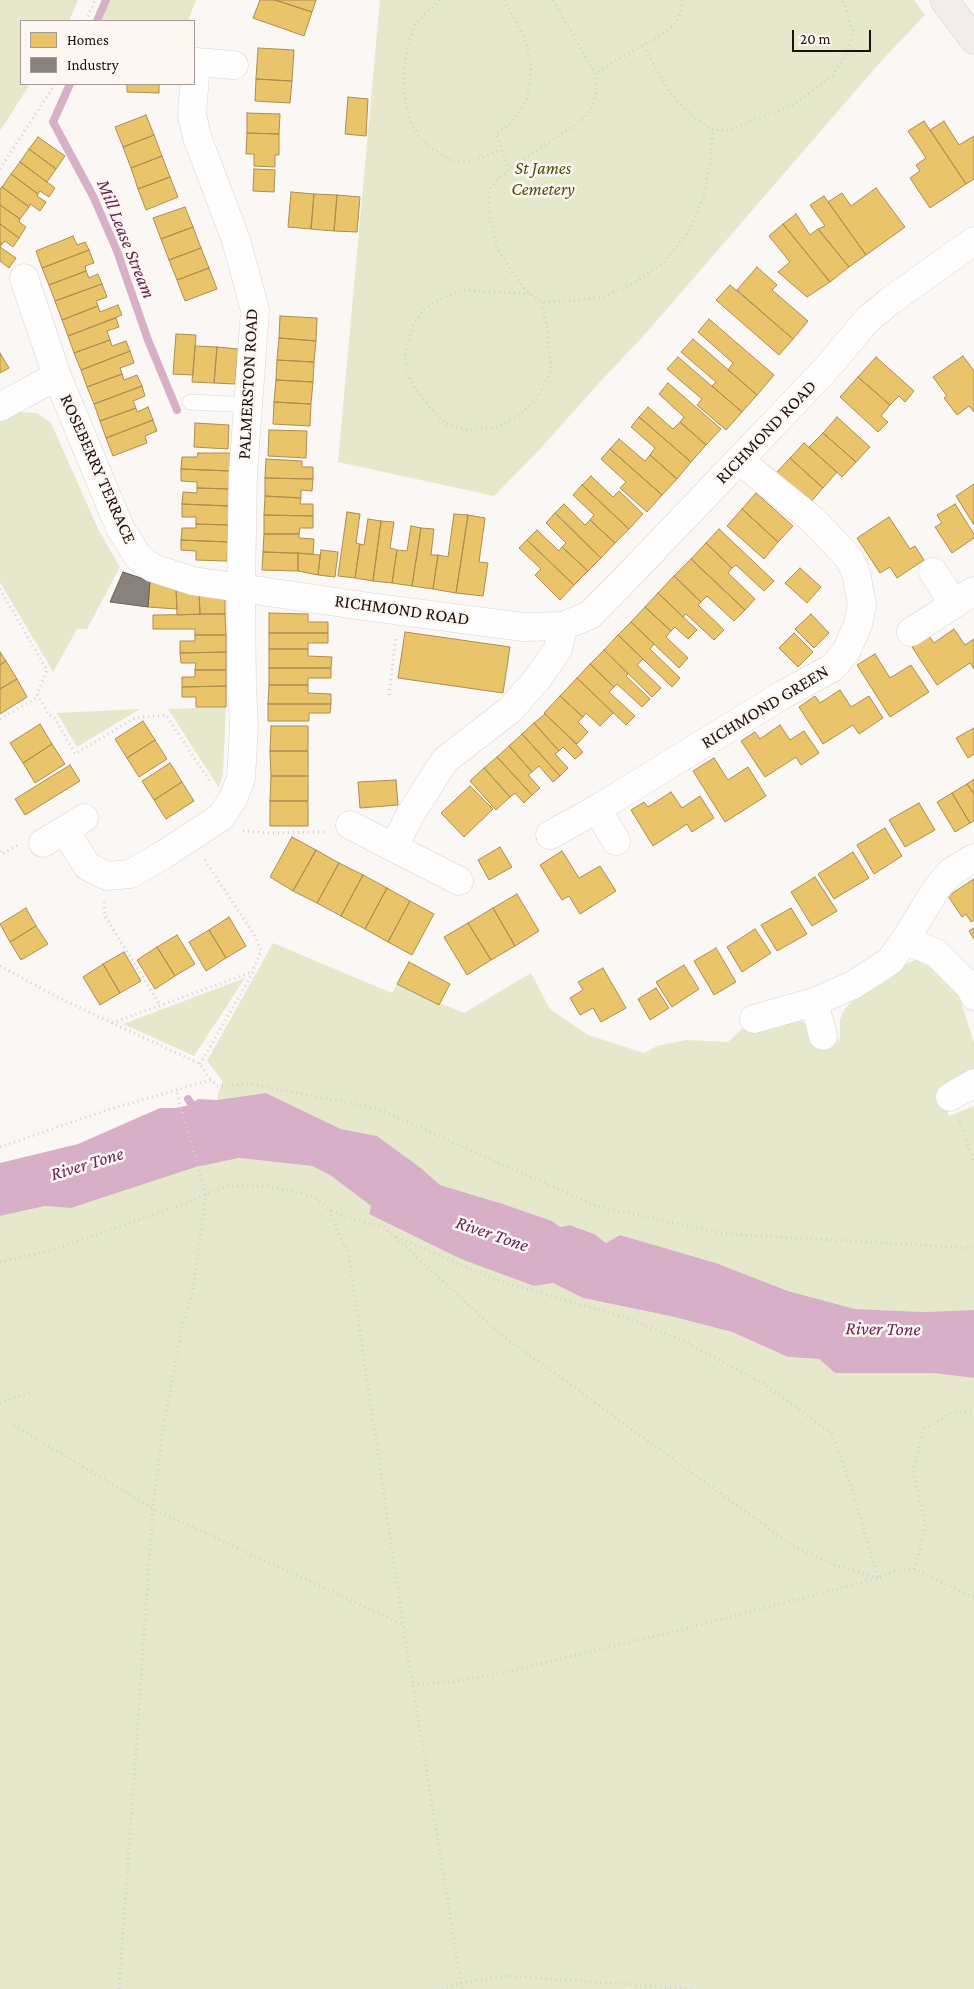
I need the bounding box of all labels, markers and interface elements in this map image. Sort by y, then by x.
legend [20,20,195,85]
scale bar [794,20,873,52]
text: 20 m [800,31,831,47]
text: Homes [67,32,109,48]
text: Industry [67,57,119,73]
park label: St James Cemetery [511,157,575,200]
water label: Mill Lease Stream [92,176,160,302]
street label: PALMERSTON ROAD [233,308,263,460]
street label: RICHMOND ROAD [711,376,821,488]
street label: ROSEBERRY TERRACE [55,391,141,547]
street label: RICHMOND ROAD [333,590,471,630]
street label: RICHMOND GREEN [697,660,833,754]
water label: River Tone [48,1142,126,1186]
water label: River Tone [453,1211,531,1257]
water label: River Tone [845,1317,921,1341]

